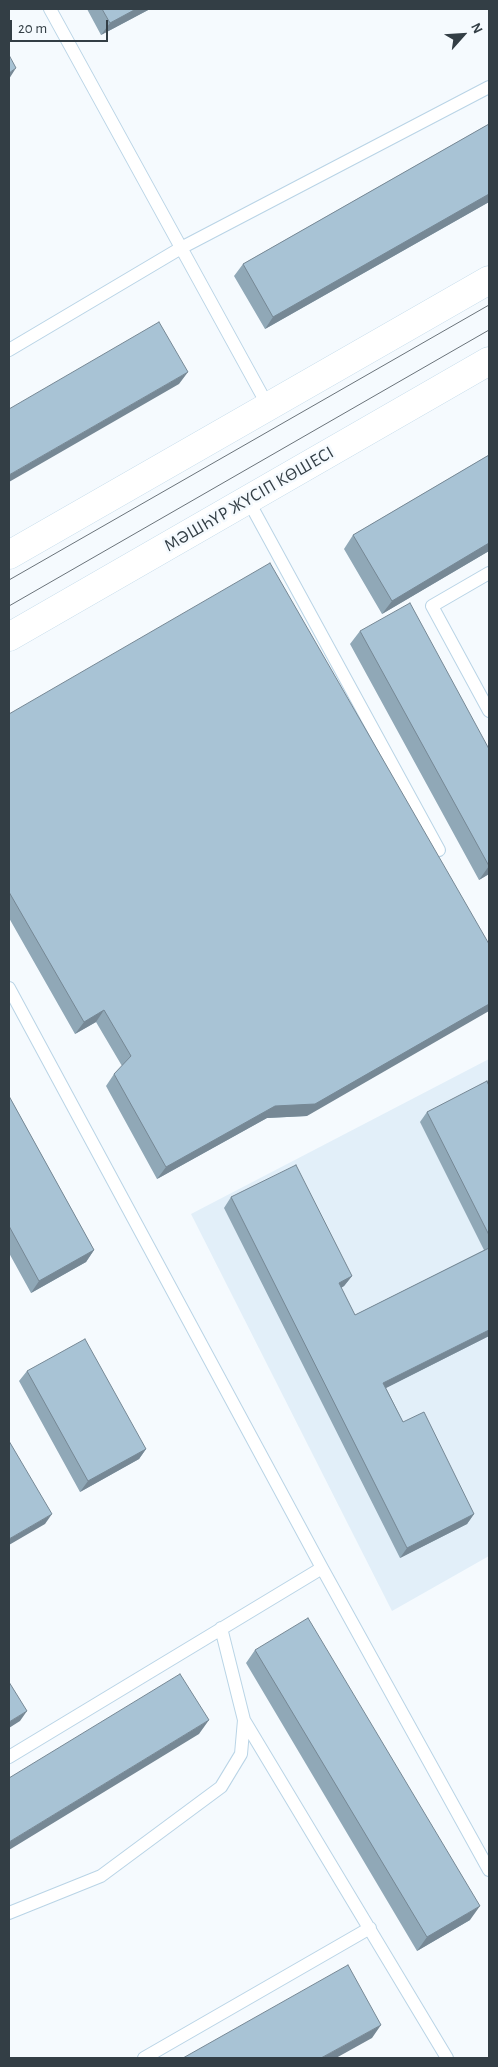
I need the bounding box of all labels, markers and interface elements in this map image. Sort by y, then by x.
scale bar [12,10,110,42]
north arrow [438,10,488,60]
text: 20 m [18,21,47,36]
text: N [468,21,485,36]
street label: МӘШҺҮР ЖҮСІП КӨШЕСІ [160,441,338,557]

